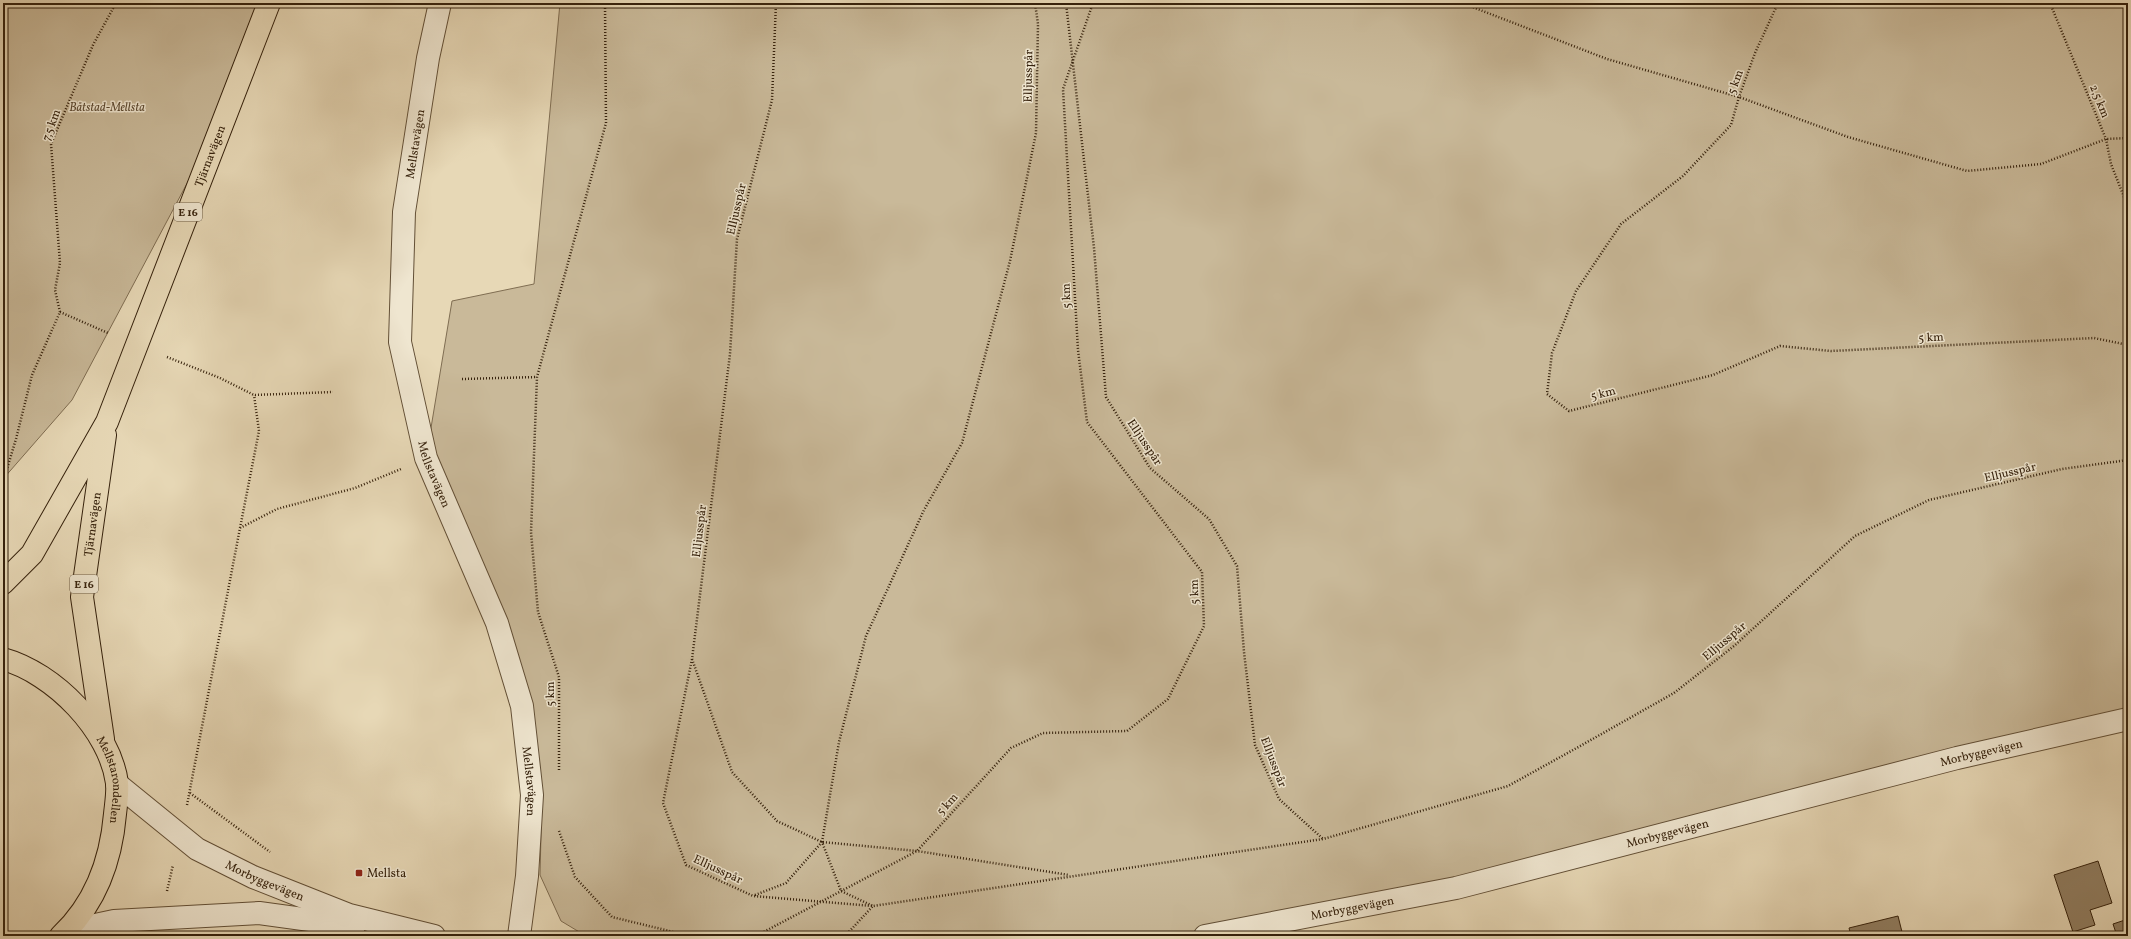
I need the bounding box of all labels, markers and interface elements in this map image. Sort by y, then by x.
street label: Elljusspår [1021,50,1037,103]
street label: 5 km [1724,67,1748,97]
street label: 2,5 km [2085,82,2113,121]
park label: Båtstad-Mellsta [69,100,145,116]
street label: 7,5 km [39,107,65,144]
street label: Mellstavägen [403,108,429,180]
street label: Tjärnavägen [192,123,230,190]
street label: Elljusspår [723,182,751,237]
road number: E 16 [174,203,202,221]
street label: 5 km [1058,283,1076,309]
street label: 5 km [1918,329,1944,347]
street label: 5 km [1589,383,1618,405]
street label: Elljusspår [1123,416,1166,469]
street label: Mellstavägen [413,440,453,510]
street label: Elljusspår [1983,459,2038,487]
street label: Tjärnavägen [81,491,106,558]
street label: Elljusspår [689,504,711,558]
road number: E 16 [70,575,98,593]
street label: 5 km [1187,579,1203,605]
street label: Elljusspår [1699,619,1750,665]
street label: 5 km [543,681,559,707]
street label: Mellstarondellen [92,733,124,824]
street label: Elljusspår [1256,735,1290,790]
street label: Morbyggevägen [1938,736,2024,771]
street label: Mellstavägen [518,745,539,817]
street label: 5 km [933,790,962,819]
street label: Morbyggevägen [1625,816,1711,852]
street label: Elljusspår [690,852,745,888]
street label: Morbyggevägen [222,857,306,905]
place label: Mellsta [367,866,406,882]
marker: Mellsta [354,868,364,878]
street label: Morbyggevägen [1310,893,1396,925]

